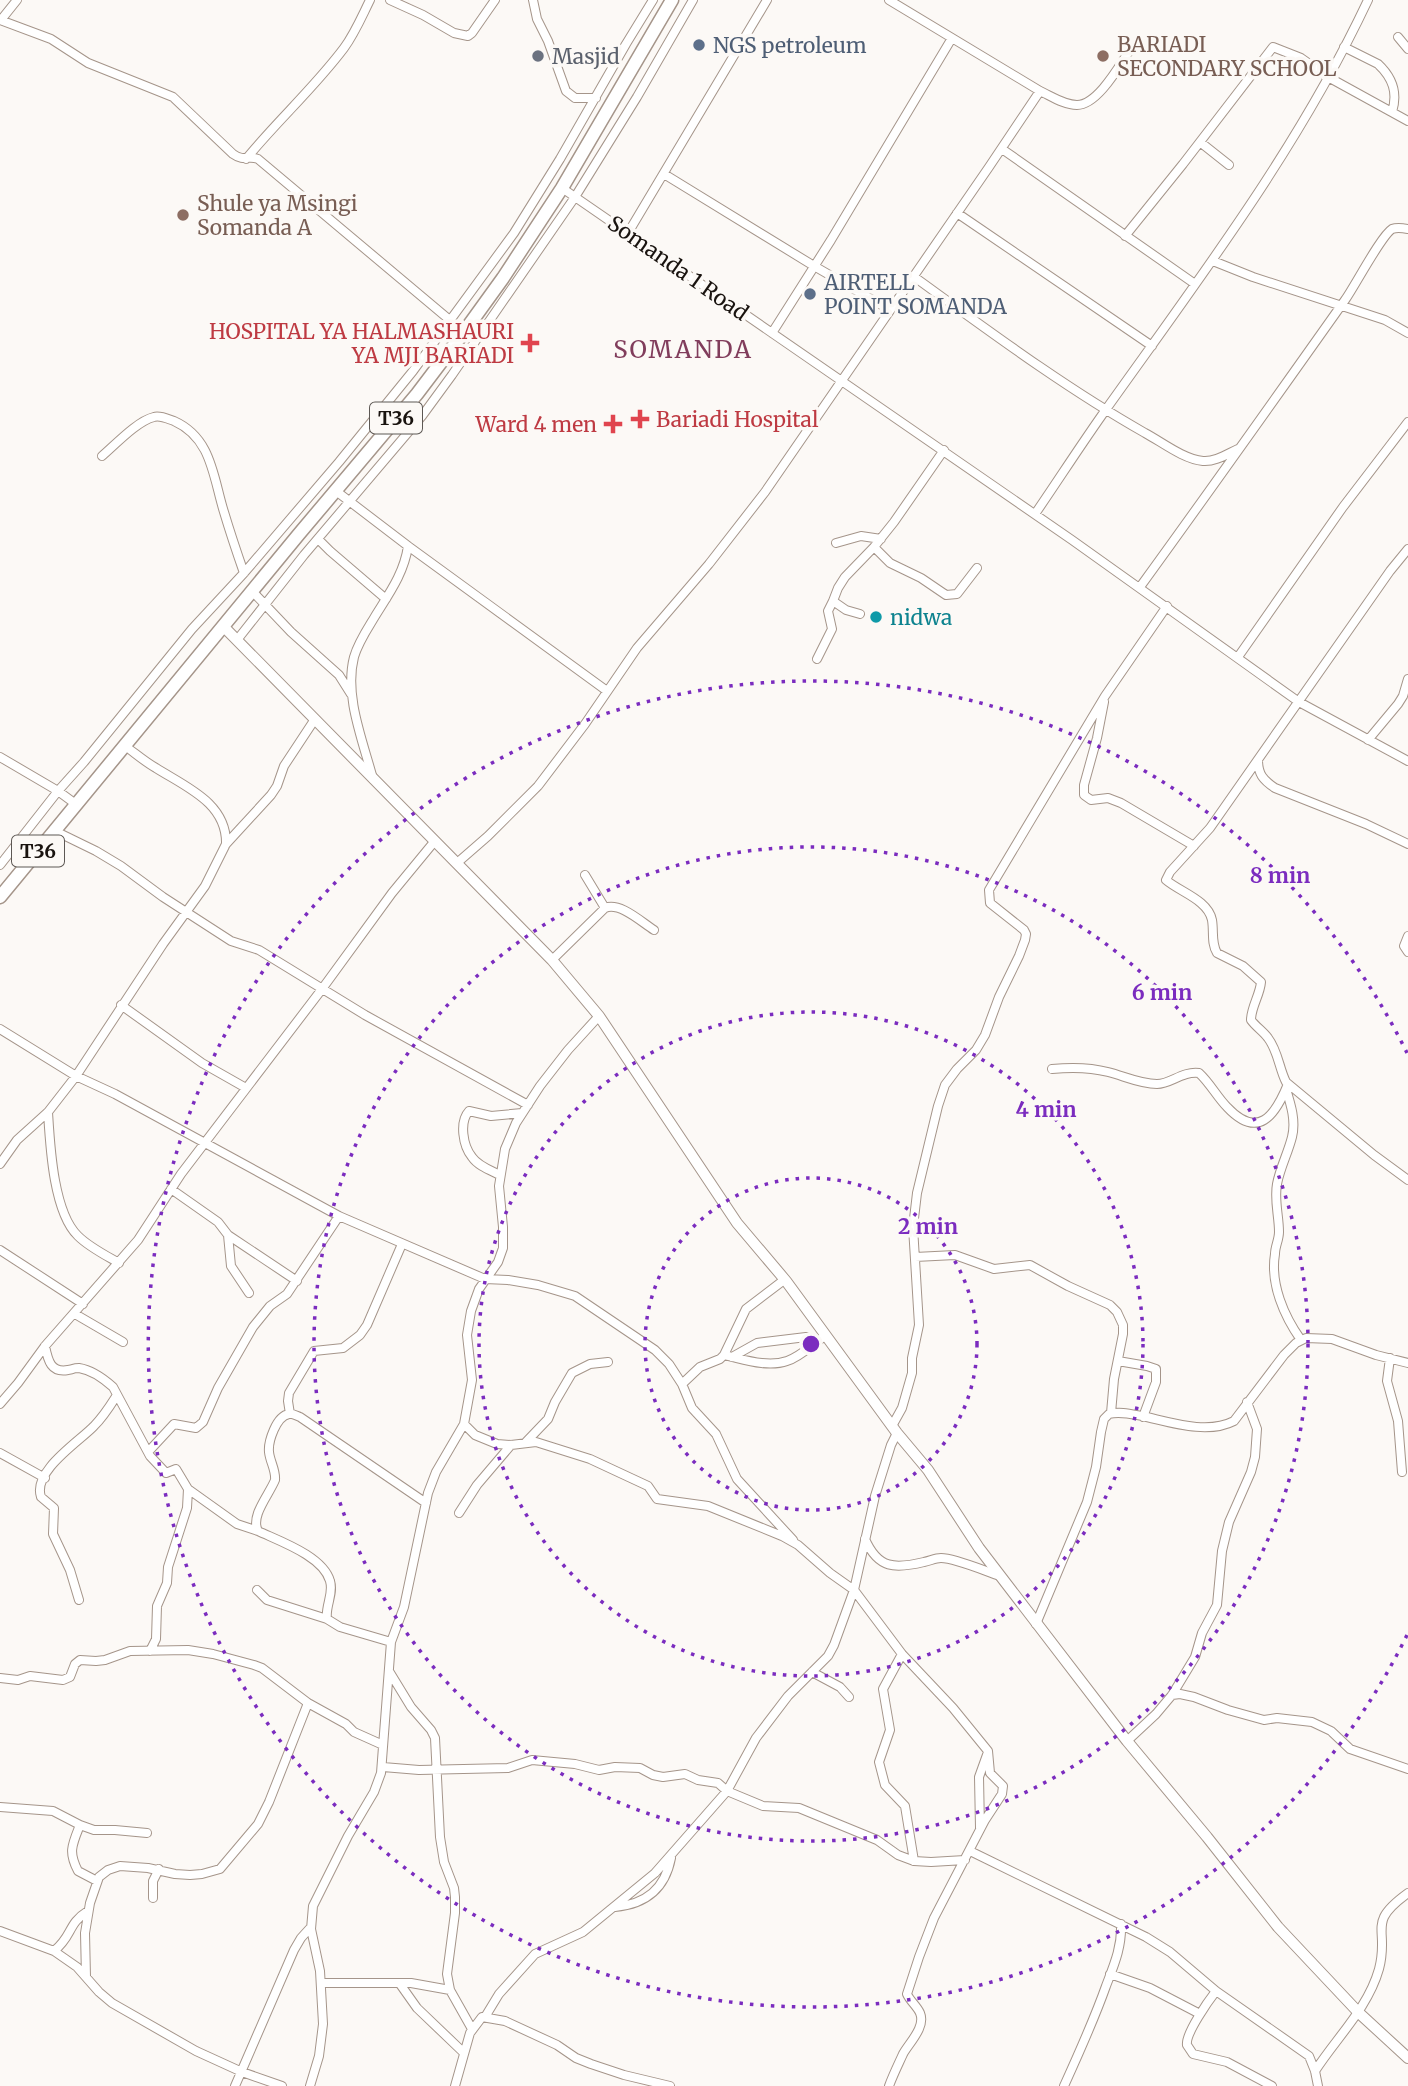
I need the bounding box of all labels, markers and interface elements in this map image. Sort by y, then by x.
place label: BARIADI SECONDARY SCHOOL [1117,31,1336,82]
place label: NGS petroleum [713,32,867,59]
marker: NGS petroleum [691,37,707,53]
place label: Masjid [552,43,620,70]
marker: Masjid [530,48,546,64]
marker: BARIADI SECONDARY SCHOOL [1095,48,1111,64]
place label: Shule ya Msingi Somanda A [197,190,358,241]
marker: Shule ya Msingi Somanda A [175,207,191,223]
street label: Somanda 1 Road [602,209,754,327]
place label: AIRTELL POINT SOMANDA [823,269,1007,320]
marker: AIRTELL POINT SOMANDA [802,286,818,302]
place label: HOSPITAL YA HALMASHAURI YA MJI BARIADI [209,318,514,369]
marker: HOSPITAL YA HALMASHAURI YA MJI BARIADI [520,333,540,353]
district label: SOMANDA [613,334,753,365]
road number: T36 [370,402,422,434]
place label: Bariadi Hospital [656,406,819,433]
marker: Bariadi Hospital [630,409,650,429]
place label: Ward 4 men [475,411,597,438]
marker: Ward 4 men [603,414,623,434]
place label: nidwa [890,604,952,631]
marker: nidwa [868,609,884,625]
road number: T36 [12,836,64,866]
text: 8 min [1250,862,1310,889]
text: 6 min [1132,979,1192,1006]
text: 4 min [1016,1096,1076,1123]
text: 2 min [898,1213,958,1240]
centre of rings [799,1332,823,1356]

